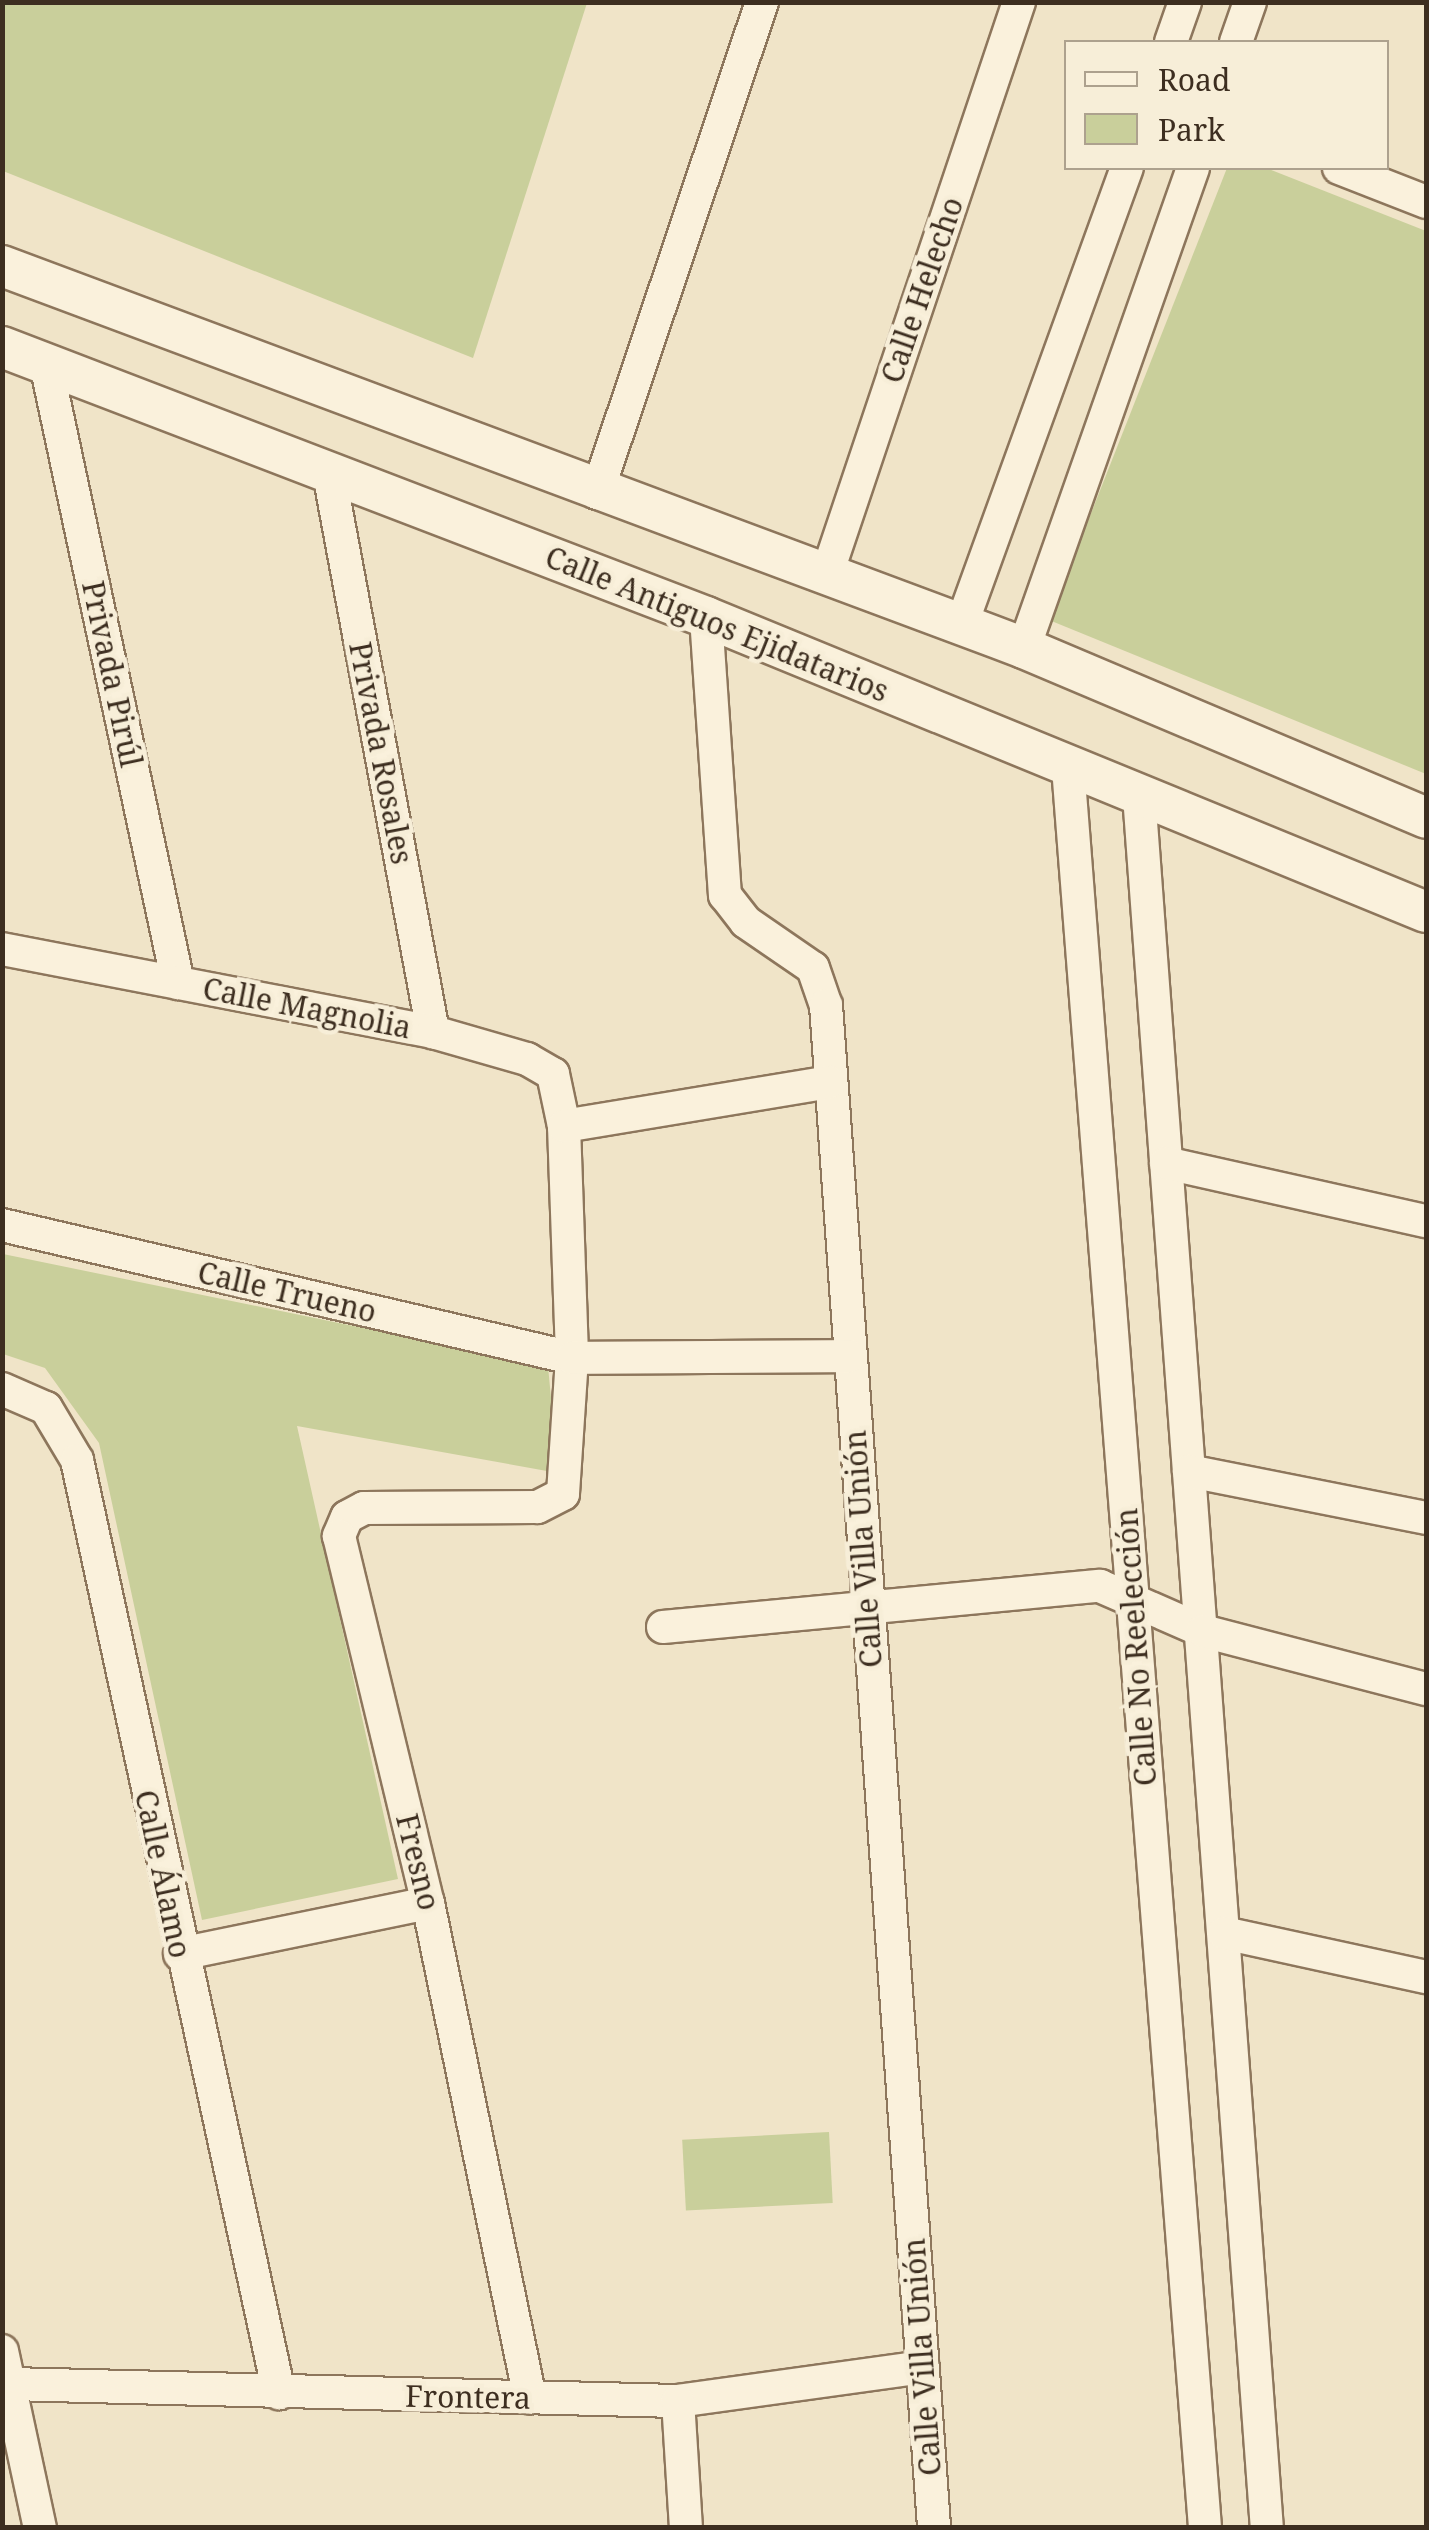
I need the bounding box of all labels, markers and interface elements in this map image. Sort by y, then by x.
legend [1064,40,1389,170]
text: Road [1158,59,1230,100]
text: Park [1158,109,1225,150]
street label: Calle Helecho [873,192,971,388]
street label: Calle Antiguos Ejidatarios [540,539,894,709]
street label: Privada Pirúl [75,578,149,770]
street label: Privada Rosales [342,639,420,867]
street label: Calle Magnolia [200,970,414,1046]
street label: Calle Trueno [194,1254,380,1330]
street label: Calle Villa Unión [837,1429,889,1669]
street label: Calle No Reelección [1108,1507,1164,1787]
street label: Calle Álamo [128,1787,198,1961]
street label: Fresno [389,1810,447,1914]
street label: Calle Villa Unión [896,2237,948,2477]
street label: Frontera [405,2378,531,2416]

